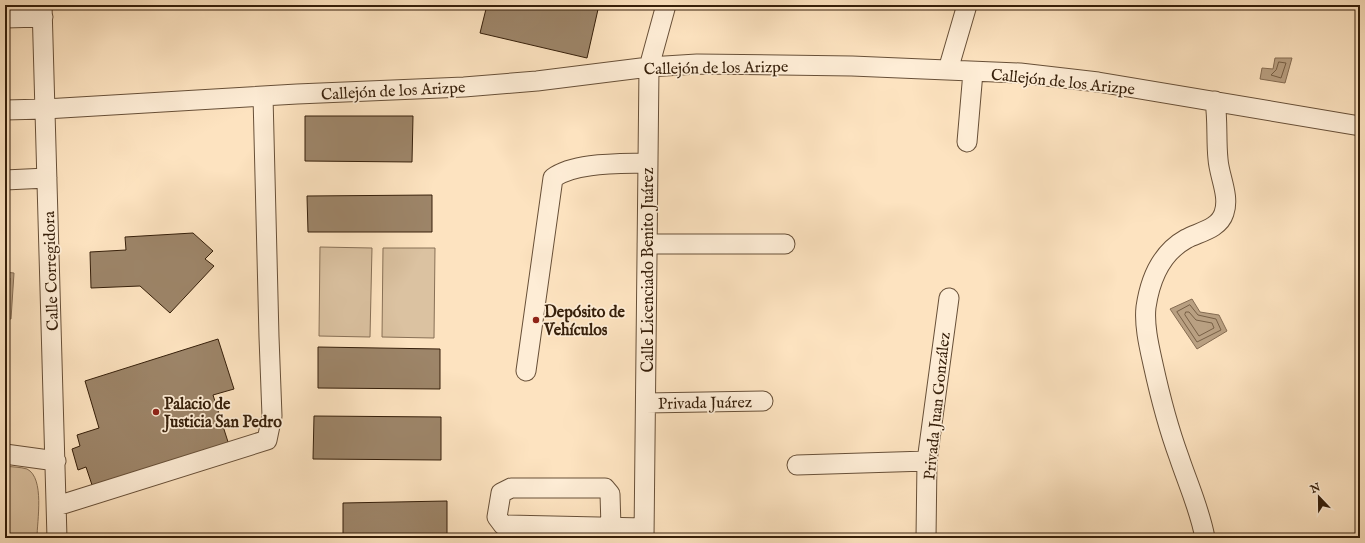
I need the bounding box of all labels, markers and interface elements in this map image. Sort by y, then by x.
street label: Callejón de los Arizpe [644,58,788,80]
street label: Callejón de los Arizpe [990,65,1136,100]
street label: Callejón de los Arizpe [320,78,466,106]
street label: Calle Licenciado Benito Juárez [639,167,659,373]
street label: Calle Corregidora [40,211,64,331]
place label: Depósito de Vehículos [543,303,625,341]
marker: Depósito de Vehículos [531,315,541,325]
street label: Privada Juan González [920,331,956,481]
street label: Privada Juárez [658,393,752,415]
place label: Palacio de Justicia San Pedro [162,395,282,433]
marker: Palacio de Justicia San Pedro [151,407,161,417]
north arrow [1299,477,1339,517]
text: N [1308,480,1323,497]

